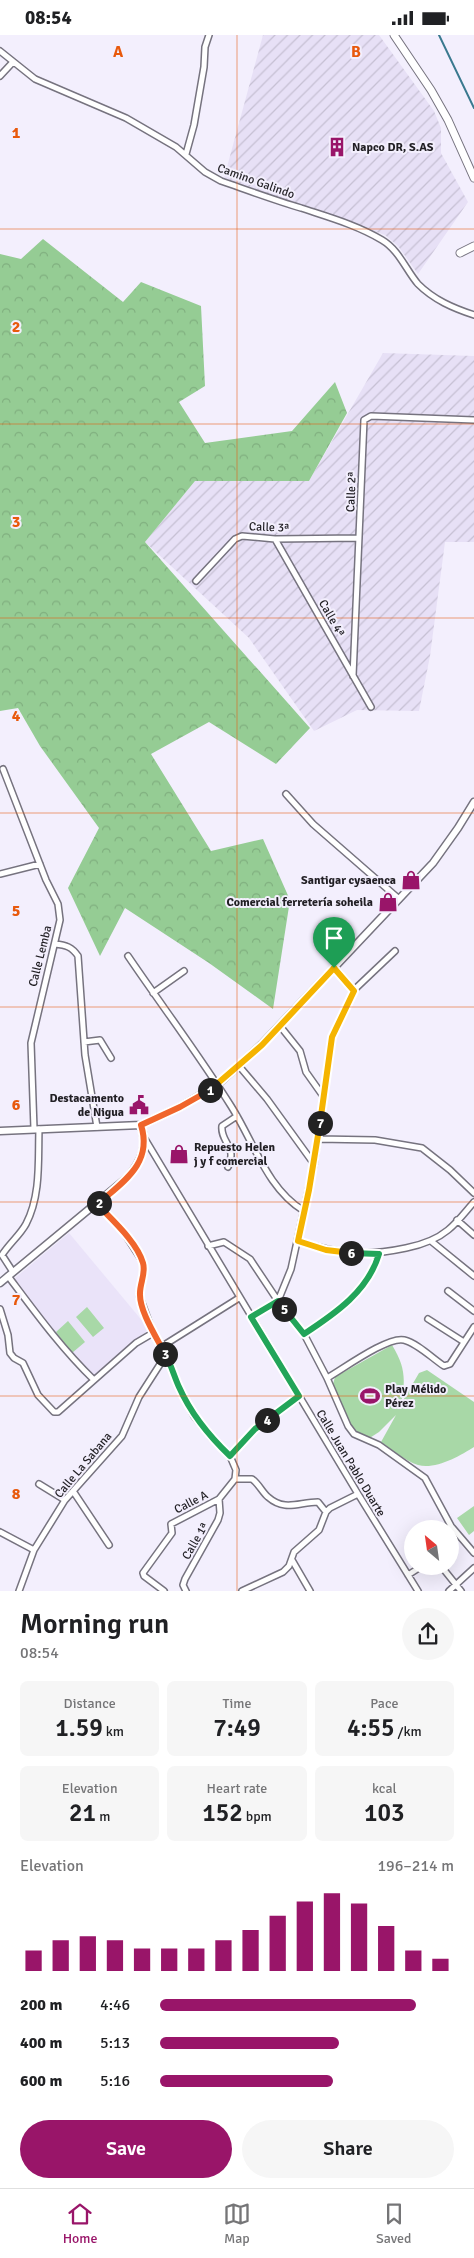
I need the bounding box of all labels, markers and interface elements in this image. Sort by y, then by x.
text: 08:54 [25,6,72,30]
text: A [113,42,124,62]
text: B [351,42,361,62]
text: 1 [12,123,21,143]
building icon: Napco DR, S.AS [326,136,348,158]
place label: Napco DR, S.AS [352,140,434,155]
street label: Camino Galindo [215,161,297,202]
text: 2 [12,317,20,337]
street label: Calle 2ª [343,472,360,512]
text: 3 [12,512,20,532]
street label: Calle 3ª [249,519,289,536]
street label: Calle 4ª [315,597,348,639]
text: 4 [12,706,21,726]
shop icon: Santigar cysaenca [400,869,422,891]
place label: Santigar cysaenca [301,873,396,888]
shop icon: Comercial ferretería soheila [377,891,399,913]
place label: Comercial ferretería soheila [226,895,373,910]
text: 5 [12,901,20,921]
pin [313,917,355,968]
street label: Calle Lemba [26,924,55,988]
icon: arrive [320,924,348,952]
pin: 1 [198,1077,222,1103]
text: 1 [207,1082,214,1099]
place label: Destacamento de Nigua [49,1091,124,1120]
public building icon: Destacamento de Nigua [128,1094,150,1116]
text: 6 [12,1095,21,1115]
pin: 7 [308,1111,332,1135]
text: 7 [317,1115,324,1132]
place label: Repuesto Helen j y f comercial [194,1140,276,1169]
shop icon: Repuesto Helen j y f comercial [168,1143,190,1165]
pin: 2 [86,1191,112,1215]
text: 2 [96,1195,103,1212]
pin: 6 [338,1241,364,1265]
text: 6 [348,1245,355,1262]
text: 7 [12,1290,21,1310]
pin: 5 [272,1297,296,1321]
text: 5 [281,1301,288,1318]
pin: 3 [152,1341,178,1367]
text: 3 [162,1346,169,1363]
place label: Play Mélido Pérez [385,1382,446,1411]
sports icon: Play Mélido Pérez [359,1385,381,1407]
pin: 4 [254,1407,280,1433]
street label: Calle Juan Pablo Duarte [313,1407,389,1520]
text: 4 [264,1412,271,1429]
street label: Calle La Sabana [51,1429,115,1501]
text: 8 [12,1484,21,1504]
street label: Calle A [172,1487,211,1517]
street label: Calle 1ª [179,1520,212,1562]
north arrow [404,1520,459,1575]
map controls [404,1520,459,1575]
text: Morning run [20,1607,169,1641]
button: share [402,1608,454,1660]
text: 08:54 [20,1643,59,1663]
text: Distance [64,1695,116,1712]
text: Time [223,1695,251,1712]
text: Pace [370,1695,398,1712]
text: 1.59 [55,1712,103,1743]
text: 7:49 [213,1712,261,1743]
text: 4:55 [347,1712,395,1743]
text: km [103,1723,124,1740]
text: /km [395,1723,422,1740]
text: Elevation [62,1780,118,1797]
text: Heart rate [207,1780,267,1797]
text: kcal [372,1780,397,1797]
text: 21 [69,1797,96,1828]
text: 152 [202,1797,243,1828]
text: 103 [364,1797,405,1828]
text: m [96,1808,110,1825]
text: bpm [243,1808,272,1825]
text: Elevation [20,1856,84,1876]
text: 196–214 m [377,1856,454,1876]
text: 200 m [20,1995,62,2015]
text: 4:46 [100,1995,130,2015]
text: 400 m [20,2033,62,2053]
text: 5:13 [100,2033,130,2053]
text: 600 m [20,2071,62,2091]
text: 5:16 [100,2071,130,2091]
button: Save [20,2120,232,2178]
button: Share [242,2120,454,2178]
tab: Home [63,2200,98,2247]
tab: Map [223,2200,251,2247]
tab: Saved [376,2200,411,2247]

